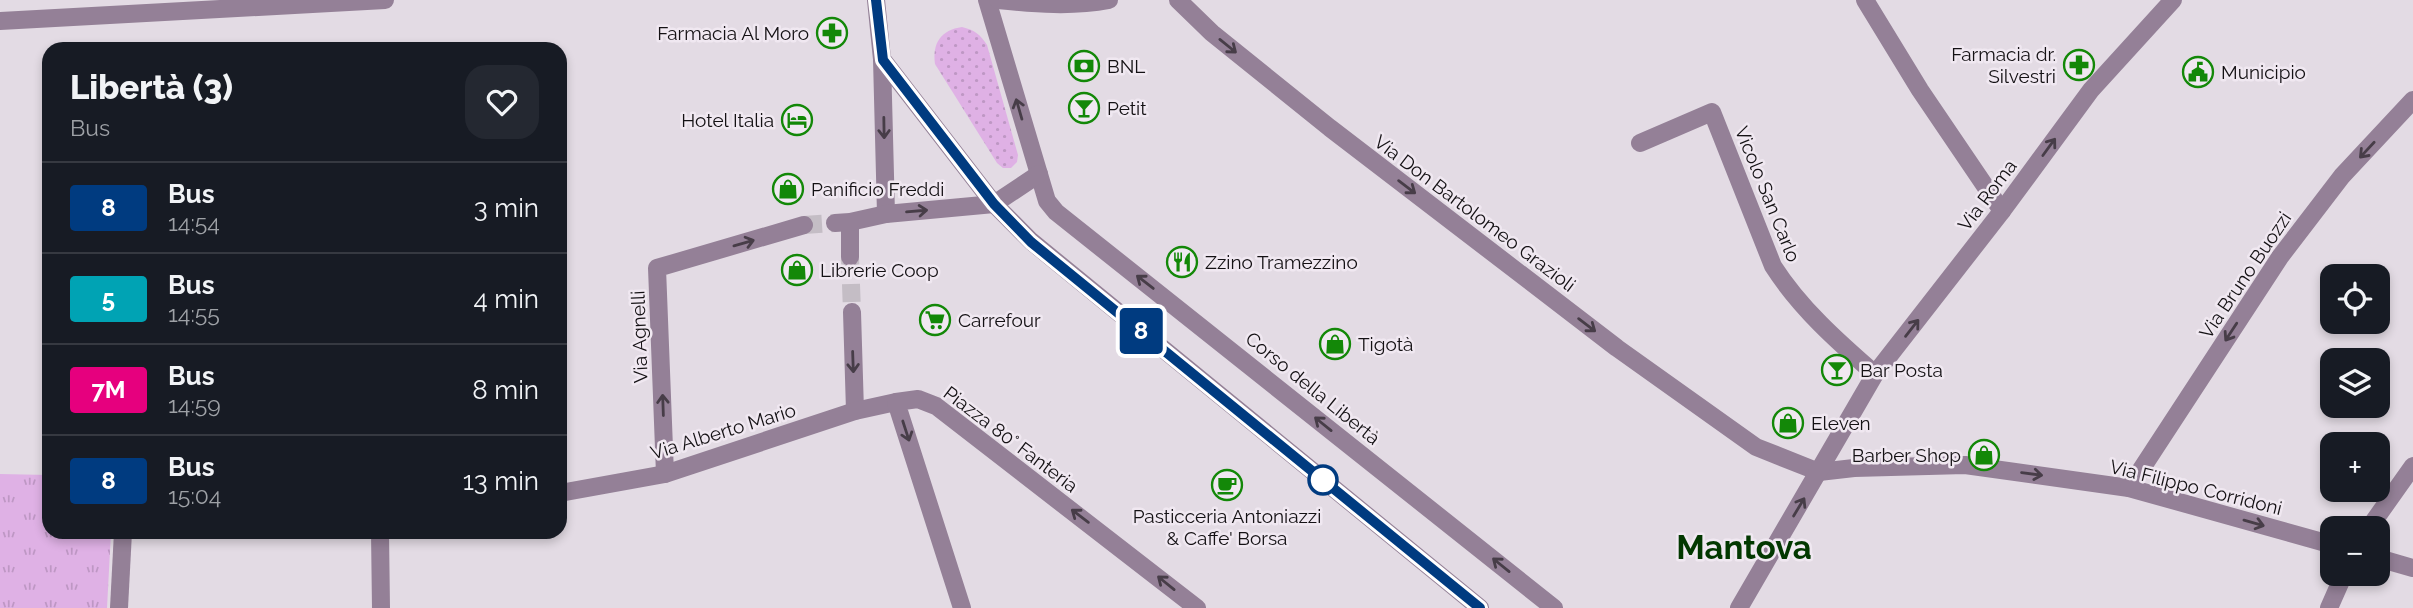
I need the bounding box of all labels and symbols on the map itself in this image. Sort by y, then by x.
pharmacy icon: Farmacia Al Moro [815,16,849,50]
place label: Farmacia Al Moro [657,22,809,44]
one-way arrow [1218,39,1236,54]
place label: Farmacia dr. Silvestri [1951,43,2056,87]
pharmacy icon: Farmacia dr. Silvestri [2062,48,2096,82]
bank icon: BNL [1067,49,1101,83]
place label: BNL [1107,55,1145,77]
public building icon: Municipio [2181,55,2215,89]
place label: Municipio [2221,61,2306,83]
bar icon: Petit [1067,91,1101,125]
place label: Petit [1107,97,1147,119]
one-way arrow [1012,98,1025,120]
hotel icon: Hotel Italia [780,103,814,137]
place label: Hotel Italia [681,109,774,131]
one-way arrow [877,116,891,139]
street label: Vicolo San Carlo [1731,123,1805,265]
street label: Via Don Bartolomeo Grazioli [1370,130,1580,296]
one-way arrow [2042,138,2057,157]
one-way arrow [2358,141,2375,158]
street label: Via Roma [1953,155,2021,235]
shop icon: Panificio Freddi [771,172,805,206]
place label: Panificio Freddi [811,178,944,200]
one-way arrow [1397,180,1415,195]
one-way arrow [905,204,928,217]
street label: Via Bruno Buozzi [2195,208,2295,342]
one-way arrow [733,235,755,248]
restaurant icon: Zzino Tramezzino [1165,245,1199,279]
place label: Zzino Tramezzino [1205,251,1358,273]
shop icon: Librerie Coop [780,253,814,287]
place label: Librerie Coop [820,259,939,281]
one-way arrow [1137,274,1155,289]
street label: Via Agnelli [626,290,652,384]
supermarket icon: Carrefour [918,303,952,337]
line badge: 8 [1118,308,1164,354]
place label: Carrefour [958,309,1041,331]
one-way arrow [1578,318,1596,333]
one-way arrow [1904,319,1919,337]
one-way arrow [2223,322,2238,341]
street label: Corso della Libertà [1241,327,1385,449]
shop icon: Tigotà [1318,327,1352,361]
place label: Tigotà [1358,333,1413,355]
one-way arrow [847,350,860,373]
bar icon: Bar Posta [1820,353,1854,387]
place label: Bar Posta [1860,359,1943,381]
street label: Piazza 80° Fanteria [940,381,1082,497]
one-way arrow [656,394,669,417]
street label: Via Alberto Mario [648,398,798,464]
shop icon: Eleven [1771,406,1805,440]
place label: Eleven [1811,412,1871,434]
one-way arrow [1314,416,1333,431]
one-way arrow [900,419,913,441]
shop icon: Barber Shop [1967,438,2001,472]
place label: Barber Shop [1852,444,1961,466]
street label: Via Filippo Corridoni [2108,455,2284,519]
unlabelled marker [1308,465,1338,495]
cafe icon: Pasticceria Antoniazzi & Caffe' Borsa [1210,468,1244,502]
one-way arrow [2020,468,2043,481]
one-way arrow [1793,497,1806,518]
place label: Pasticceria Antoniazzi & Caffe' Borsa [1133,505,1321,549]
one-way arrow [1070,509,1089,524]
one-way arrow [2242,517,2265,530]
district label: Mantova [1676,528,1812,567]
one-way arrow [1492,558,1511,573]
one-way arrow [1157,575,1175,590]

